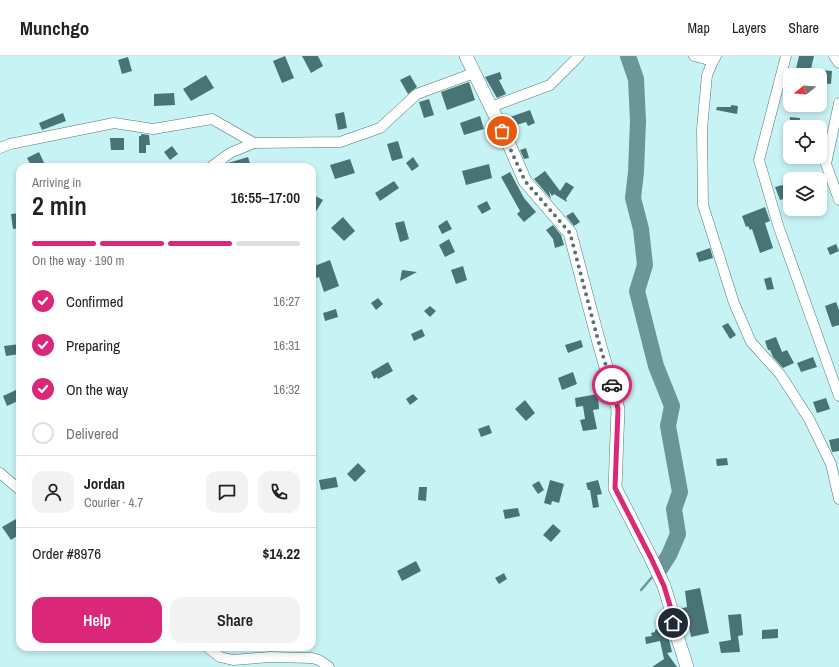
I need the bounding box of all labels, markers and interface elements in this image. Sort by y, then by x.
text: Munchgo [20,15,89,41]
text: Map [688,19,710,37]
text: Layers [732,19,766,37]
text: Share [788,19,819,37]
north arrow [783,68,827,112]
map controls [783,68,827,216]
pin [485,114,519,148]
icon: bag [491,120,513,142]
button: locate [783,120,827,164]
button: layers [783,172,827,216]
text: Arriving in [32,174,81,191]
text: 16:55–17:00 [231,187,300,208]
text: 2 min [32,188,87,223]
text: On the way · 190 m [32,252,124,269]
icon: check [32,290,54,312]
text: Confirmed [66,291,123,312]
text: 16:27 [273,293,300,310]
icon: check [32,334,54,356]
text: Preparing [66,335,120,356]
text: 16:31 [273,337,300,354]
courier [592,365,632,405]
icon: car [601,374,623,396]
icon: check [32,378,54,400]
text: On the way [66,379,128,400]
text: 16:32 [273,381,300,398]
text: Delivered [66,423,119,444]
button: person [32,471,74,513]
button: chat [206,471,248,513]
button: phone [258,471,300,513]
text: Jordan [84,473,125,494]
text: Courier · 4.7 [84,494,143,511]
text: Order #8976 [32,543,101,564]
text: $14.22 [262,543,300,564]
button: Help [32,597,162,643]
button: Share [170,597,300,643]
pin [656,606,690,640]
icon: home [662,612,684,634]

